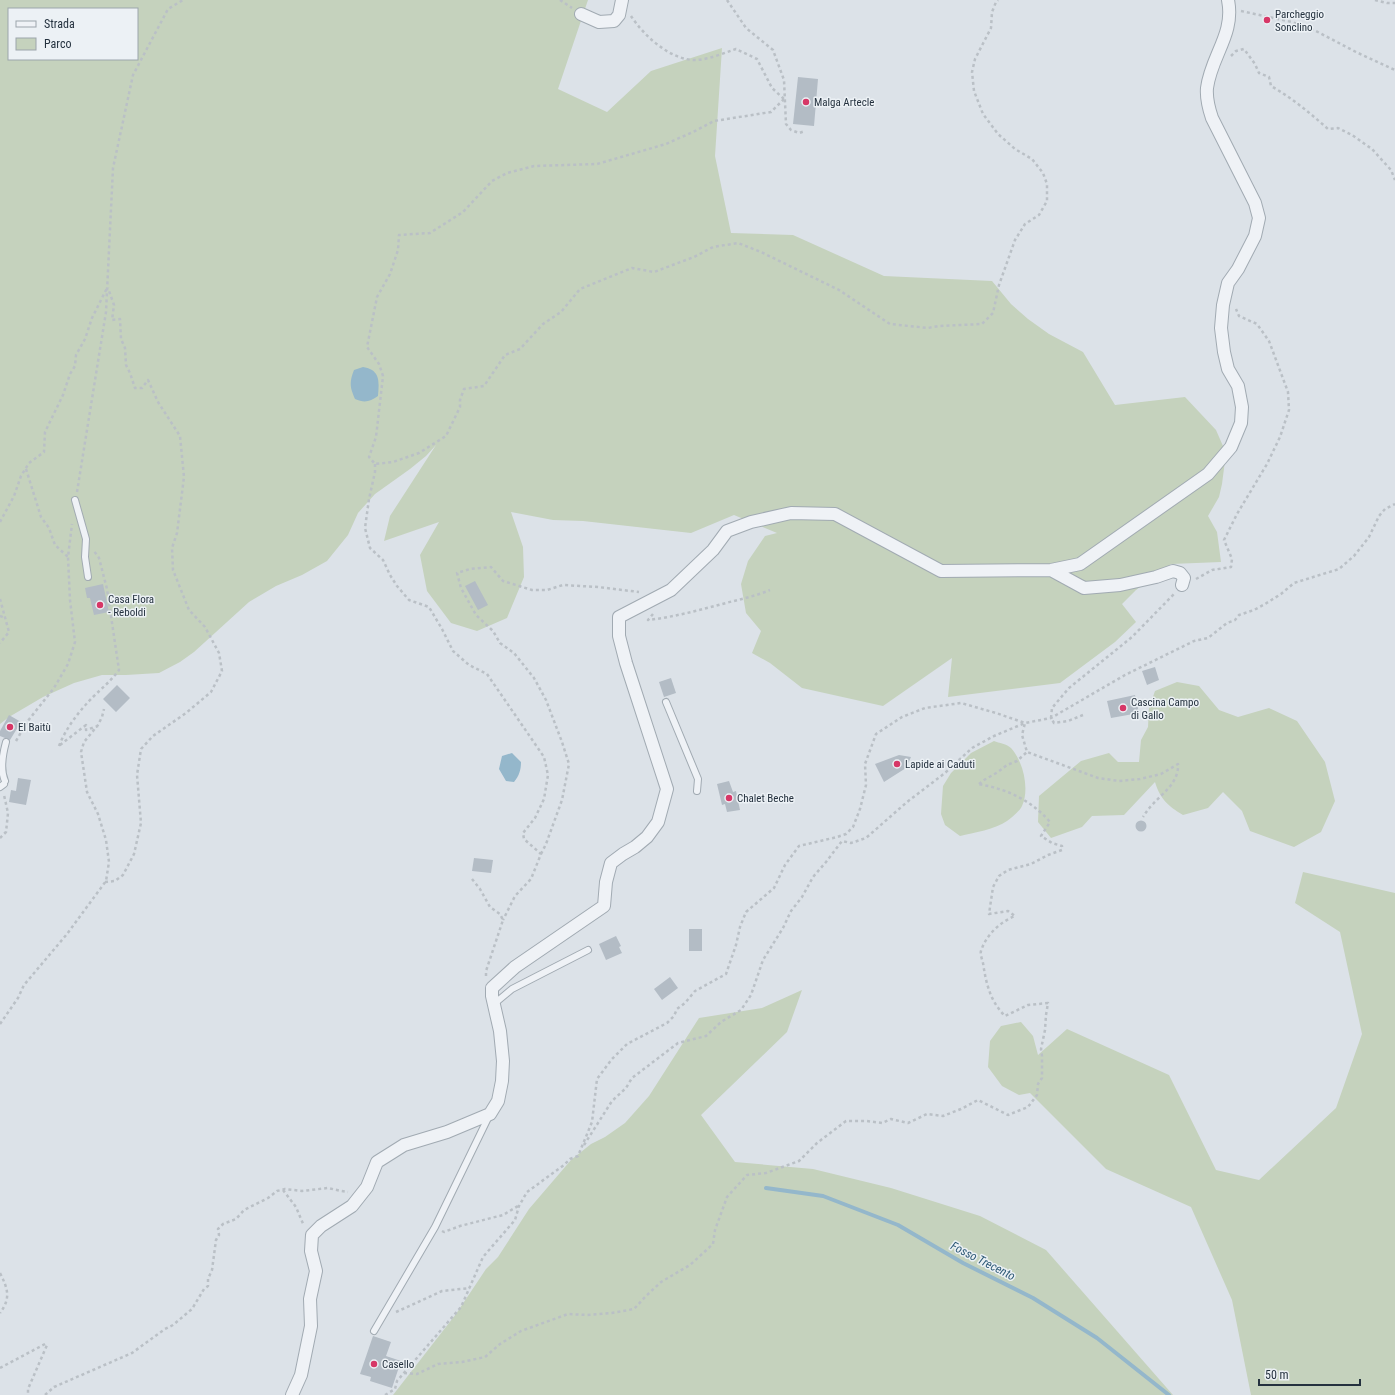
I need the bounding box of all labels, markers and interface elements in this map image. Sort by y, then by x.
legend [8,8,138,60]
place label: Parcheggio Sonclino [1275,8,1324,34]
marker: Parcheggio Sonclino [1262,15,1272,25]
text: Strada [44,17,75,31]
text: Parco [44,37,71,51]
place label: Malga Artecle [814,96,874,109]
marker: Malga Artecle [801,97,811,107]
place label: Casa Flora - Reboldi [108,593,154,619]
marker: Casa Flora - Reboldi [95,600,105,610]
place label: Cascina Campo di Gallo [1131,696,1199,722]
marker: Cascina Campo di Gallo [1118,703,1128,713]
place label: El Baitù [18,721,51,734]
marker: El Baitù [5,722,15,732]
place label: Lapide ai Caduti [905,758,975,771]
marker: Lapide ai Caduti [892,759,902,769]
place label: Chalet Beche [737,792,794,805]
marker: Chalet Beche [724,793,734,803]
water label: Fosso Trecento [948,1239,1018,1283]
place label: Casello [382,1358,415,1371]
marker: Casello [369,1359,379,1369]
scale bar [1259,1361,1360,1387]
text: 50 m [1265,1368,1289,1382]

